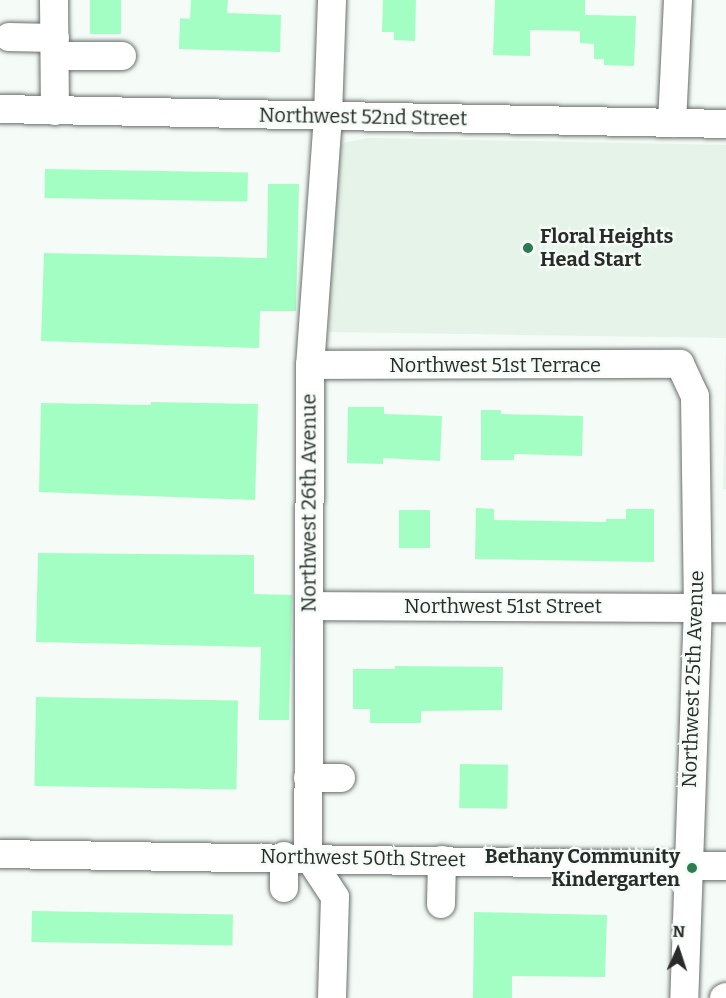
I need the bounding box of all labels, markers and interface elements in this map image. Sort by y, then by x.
street label: Northwest 52nd Street [259,103,467,131]
place label: Floral Heights Head Start [540,225,673,272]
marker: Floral Heights Head Start [521,241,535,255]
street label: Northwest 51st Terrace [389,353,601,377]
street label: Northwest 26th Avenue [297,394,321,612]
street label: Northwest 25th Avenue [677,570,709,788]
street label: Northwest 51st Street [404,594,602,618]
street label: Northwest 50th Street [260,844,466,872]
place label: Bethany Community Kindergarten [485,844,680,891]
marker: Bethany Community Kindergarten [685,861,699,875]
north arrow [648,920,708,980]
text: N [672,922,686,941]

